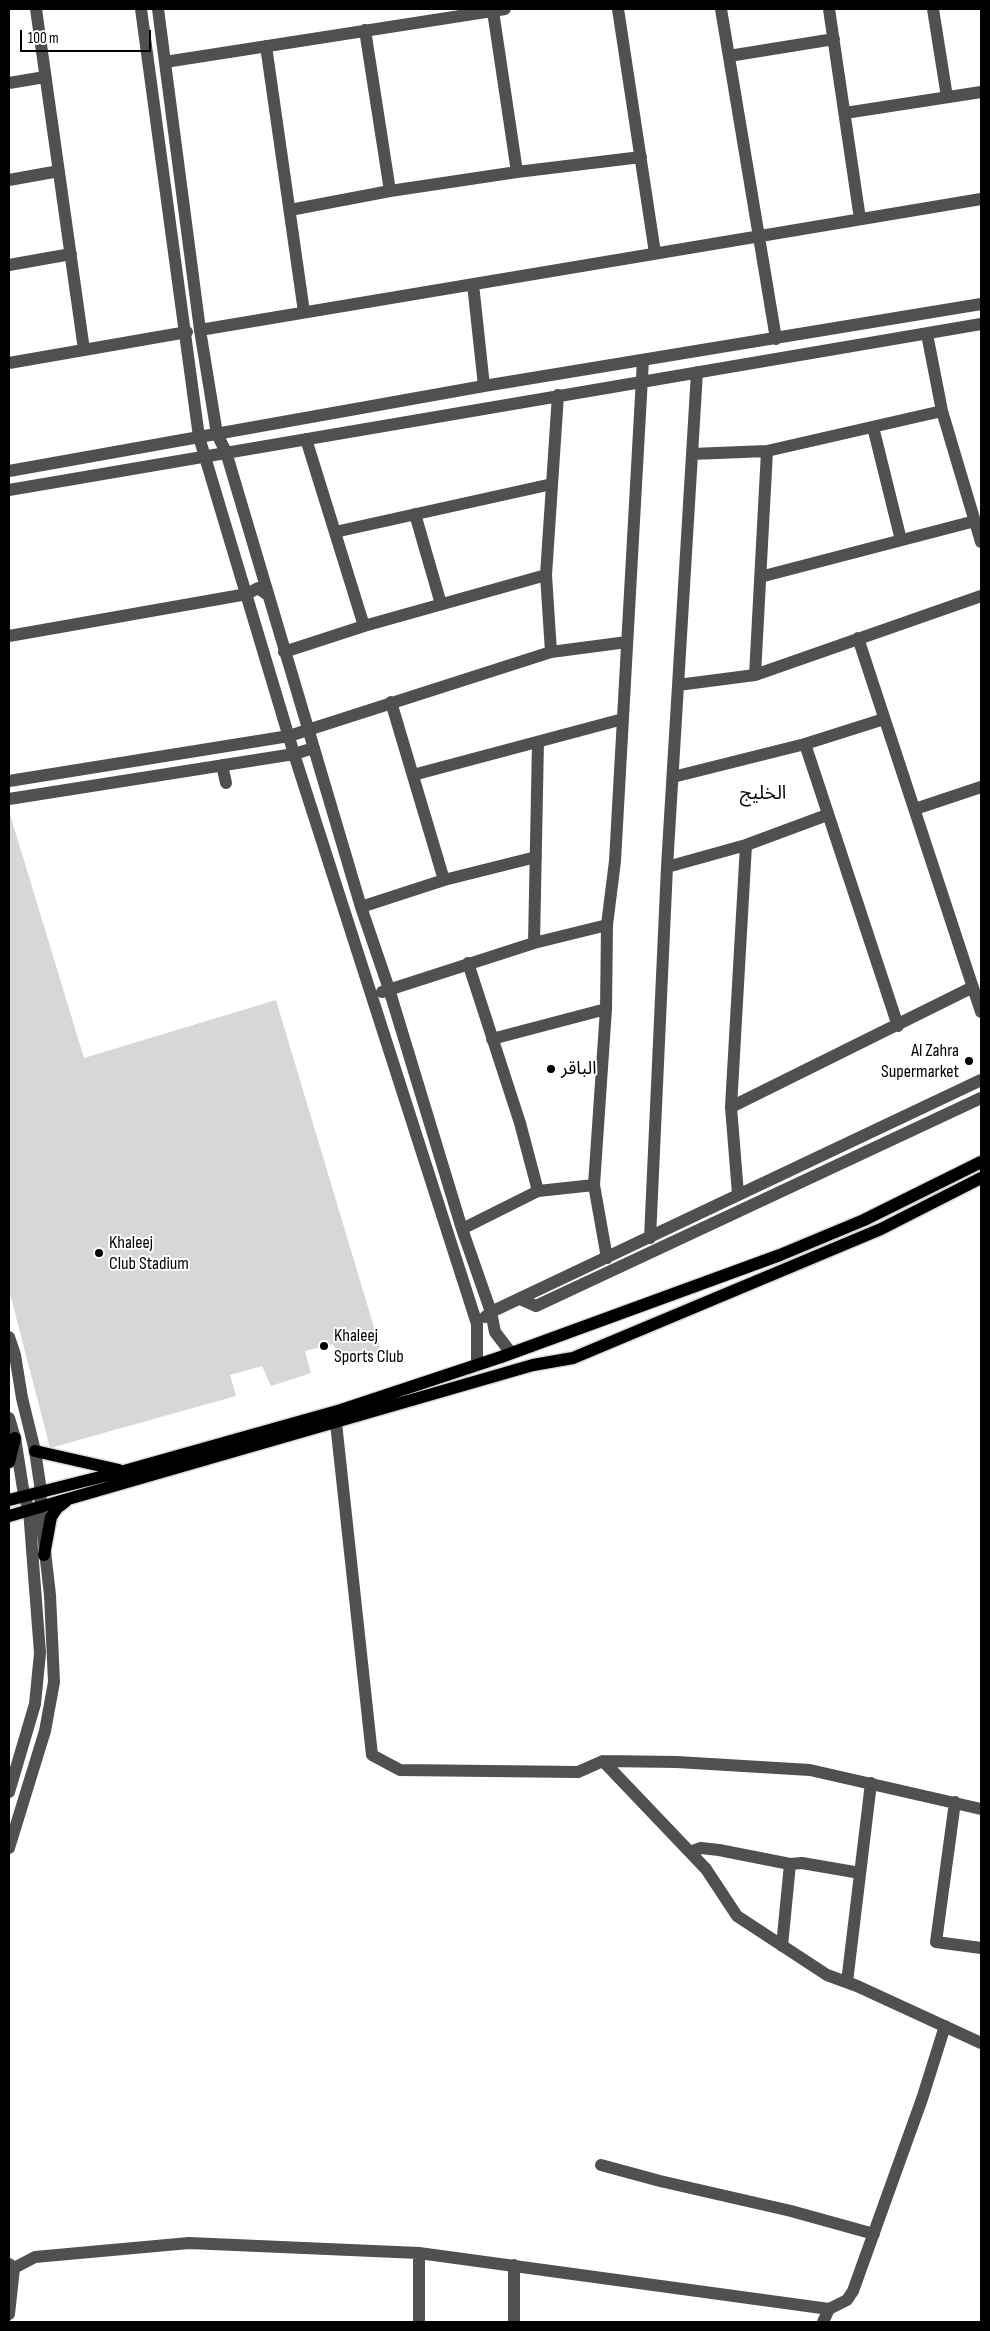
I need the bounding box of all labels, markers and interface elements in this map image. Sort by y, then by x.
scale bar [22,20,154,52]
text: 100 m [28,29,59,48]
district label: الخليج [740,783,786,805]
place label: Al Zahra Supermarket [881,1040,959,1082]
marker: Al Zahra Supermarket [963,1055,975,1067]
place label: الباقر [561,1058,597,1080]
marker: الباقر [545,1063,557,1075]
place label: Khaleej Club Stadium [109,1232,189,1274]
marker: Khaleej Club Stadium [93,1247,105,1259]
place label: Khaleej Sports Club [334,1325,404,1368]
marker: Khaleej Sports Club [318,1340,330,1352]

